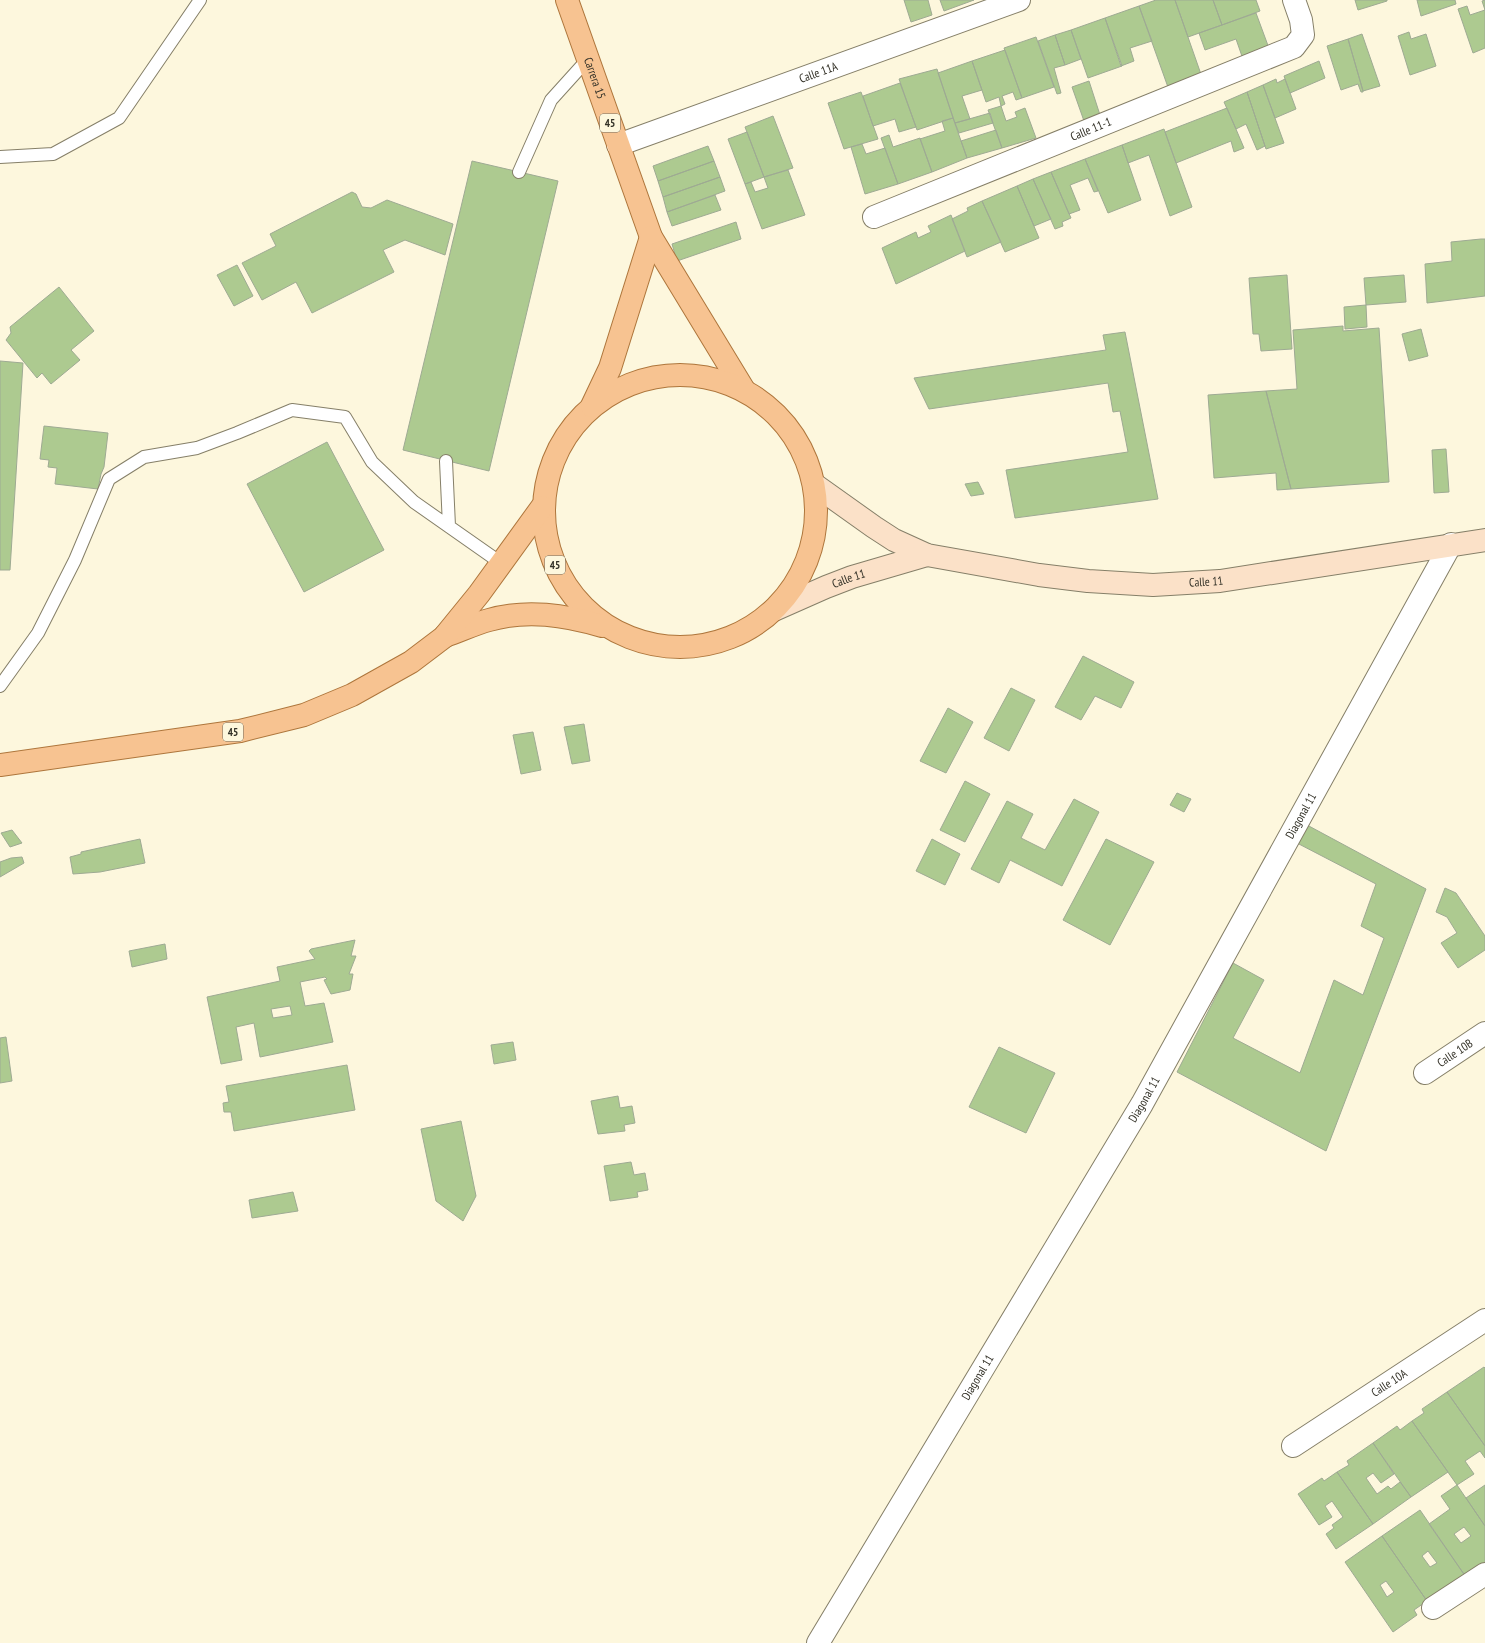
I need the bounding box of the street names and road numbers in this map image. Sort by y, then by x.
street label: Carrera 15 [581,55,609,101]
street label: Calle 11A [797,58,840,86]
road number: 45 [600,114,620,132]
street label: Calle 11-1 [1068,114,1113,144]
road number: 45 [545,556,565,574]
street label: Calle 11 [830,566,867,591]
street label: Calle 11 [1189,573,1224,590]
road number: 45 [223,723,243,741]
street label: Diagonal 11 [1282,790,1319,841]
street label: Calle 10B [1434,1035,1476,1070]
street label: Diagonal 11 [1125,1074,1163,1125]
street label: Diagonal 11 [958,1352,997,1402]
street label: Calle 10A [1368,1365,1410,1400]

